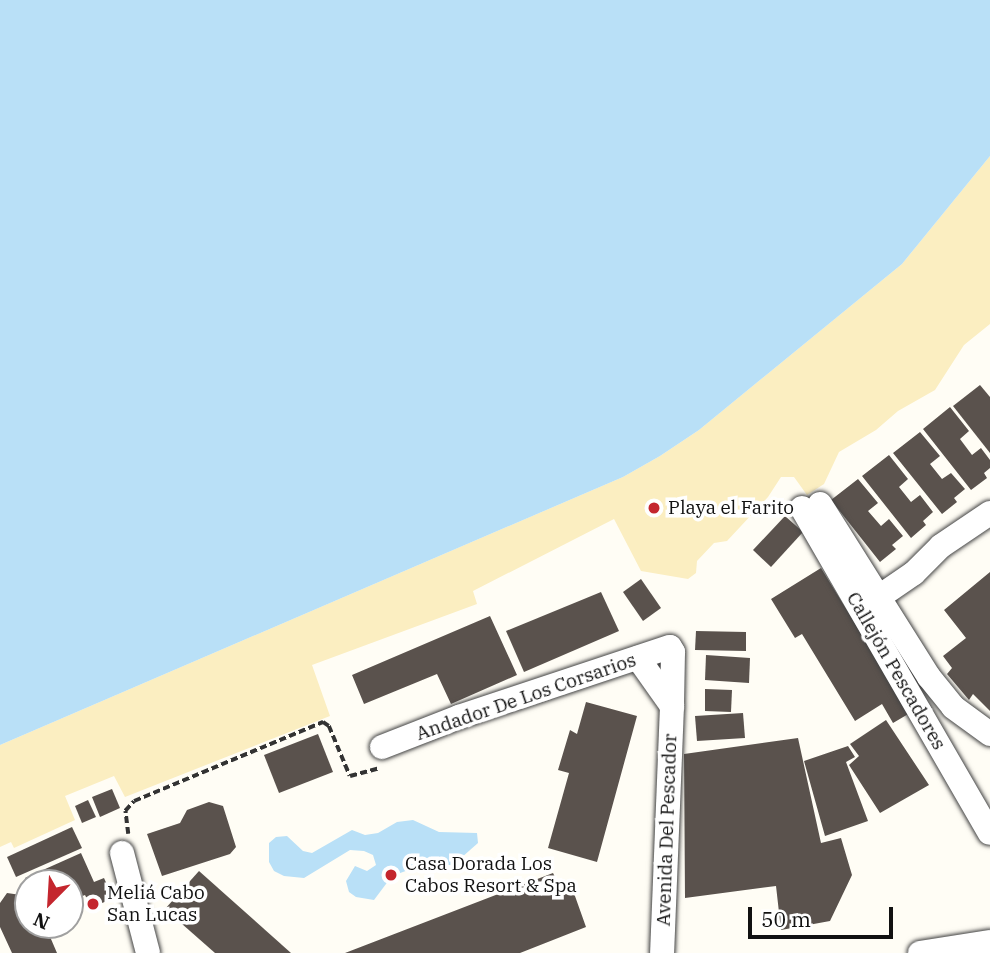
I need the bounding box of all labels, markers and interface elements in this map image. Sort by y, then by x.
place label: Playa el Farito [668,497,794,519]
marker: Playa el Farito [646,500,662,516]
street label: Callejón Pescadores [842,588,950,754]
street label: Andador De Los Corsarios [413,649,639,745]
street label: Avenida Del Pescador [652,733,682,927]
place label: Casa Dorada Los Cabos Resort & Spa [405,853,577,897]
marker: Casa Dorada Los Cabos Resort & Spa [383,867,399,883]
north arrow [14,869,84,939]
place label: Meliá Cabo San Lucas [107,882,205,926]
scale bar [752,894,897,938]
marker: Meliá Cabo San Lucas [85,896,101,912]
text: 50 m [761,905,811,933]
text: N [30,907,53,935]

